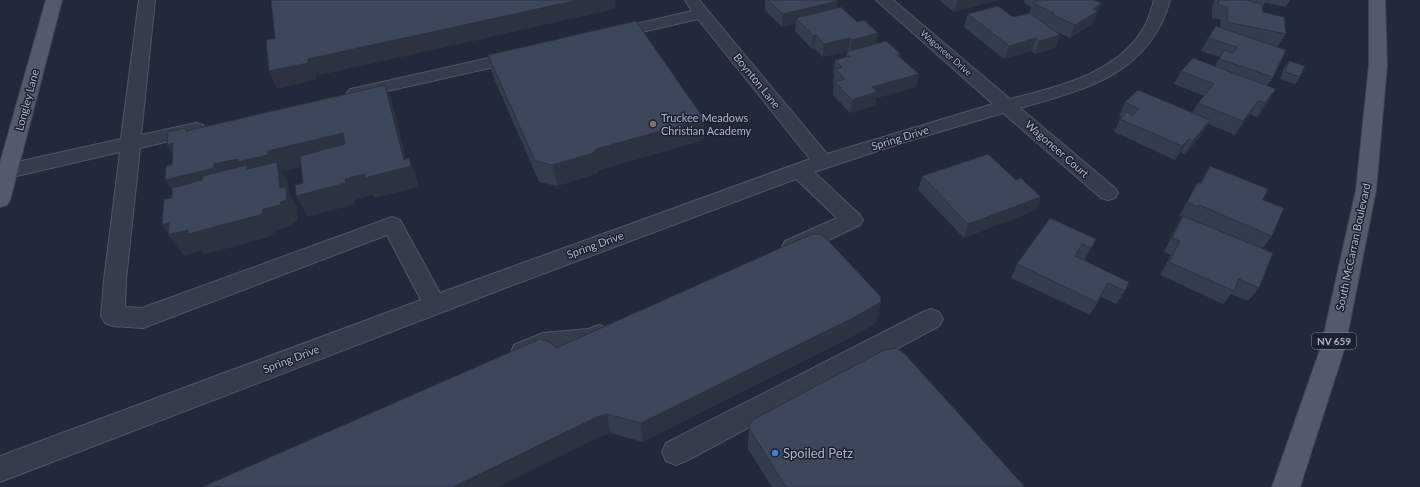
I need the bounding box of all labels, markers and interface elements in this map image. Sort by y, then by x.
street label: Wagoneer Drive [918,27,974,78]
street label: Boynton Lane [731,51,784,111]
street label: Longley Lane [12,68,41,132]
place label: Truckee Meadows Christian Academy [661,111,752,137]
street label: Wagoneer Court [1023,117,1092,180]
marker: Truckee Meadows Christian Academy [648,119,658,129]
street label: Spring Drive [869,123,930,152]
street label: South McCarran Boulevard [1333,182,1372,312]
street label: Spring Drive [565,228,625,261]
road number: NV 659 [1312,333,1356,349]
street label: Spring Drive [261,342,321,375]
place label: Spoiled Petz [783,445,853,461]
marker: Spoiled Petz [770,448,780,458]

